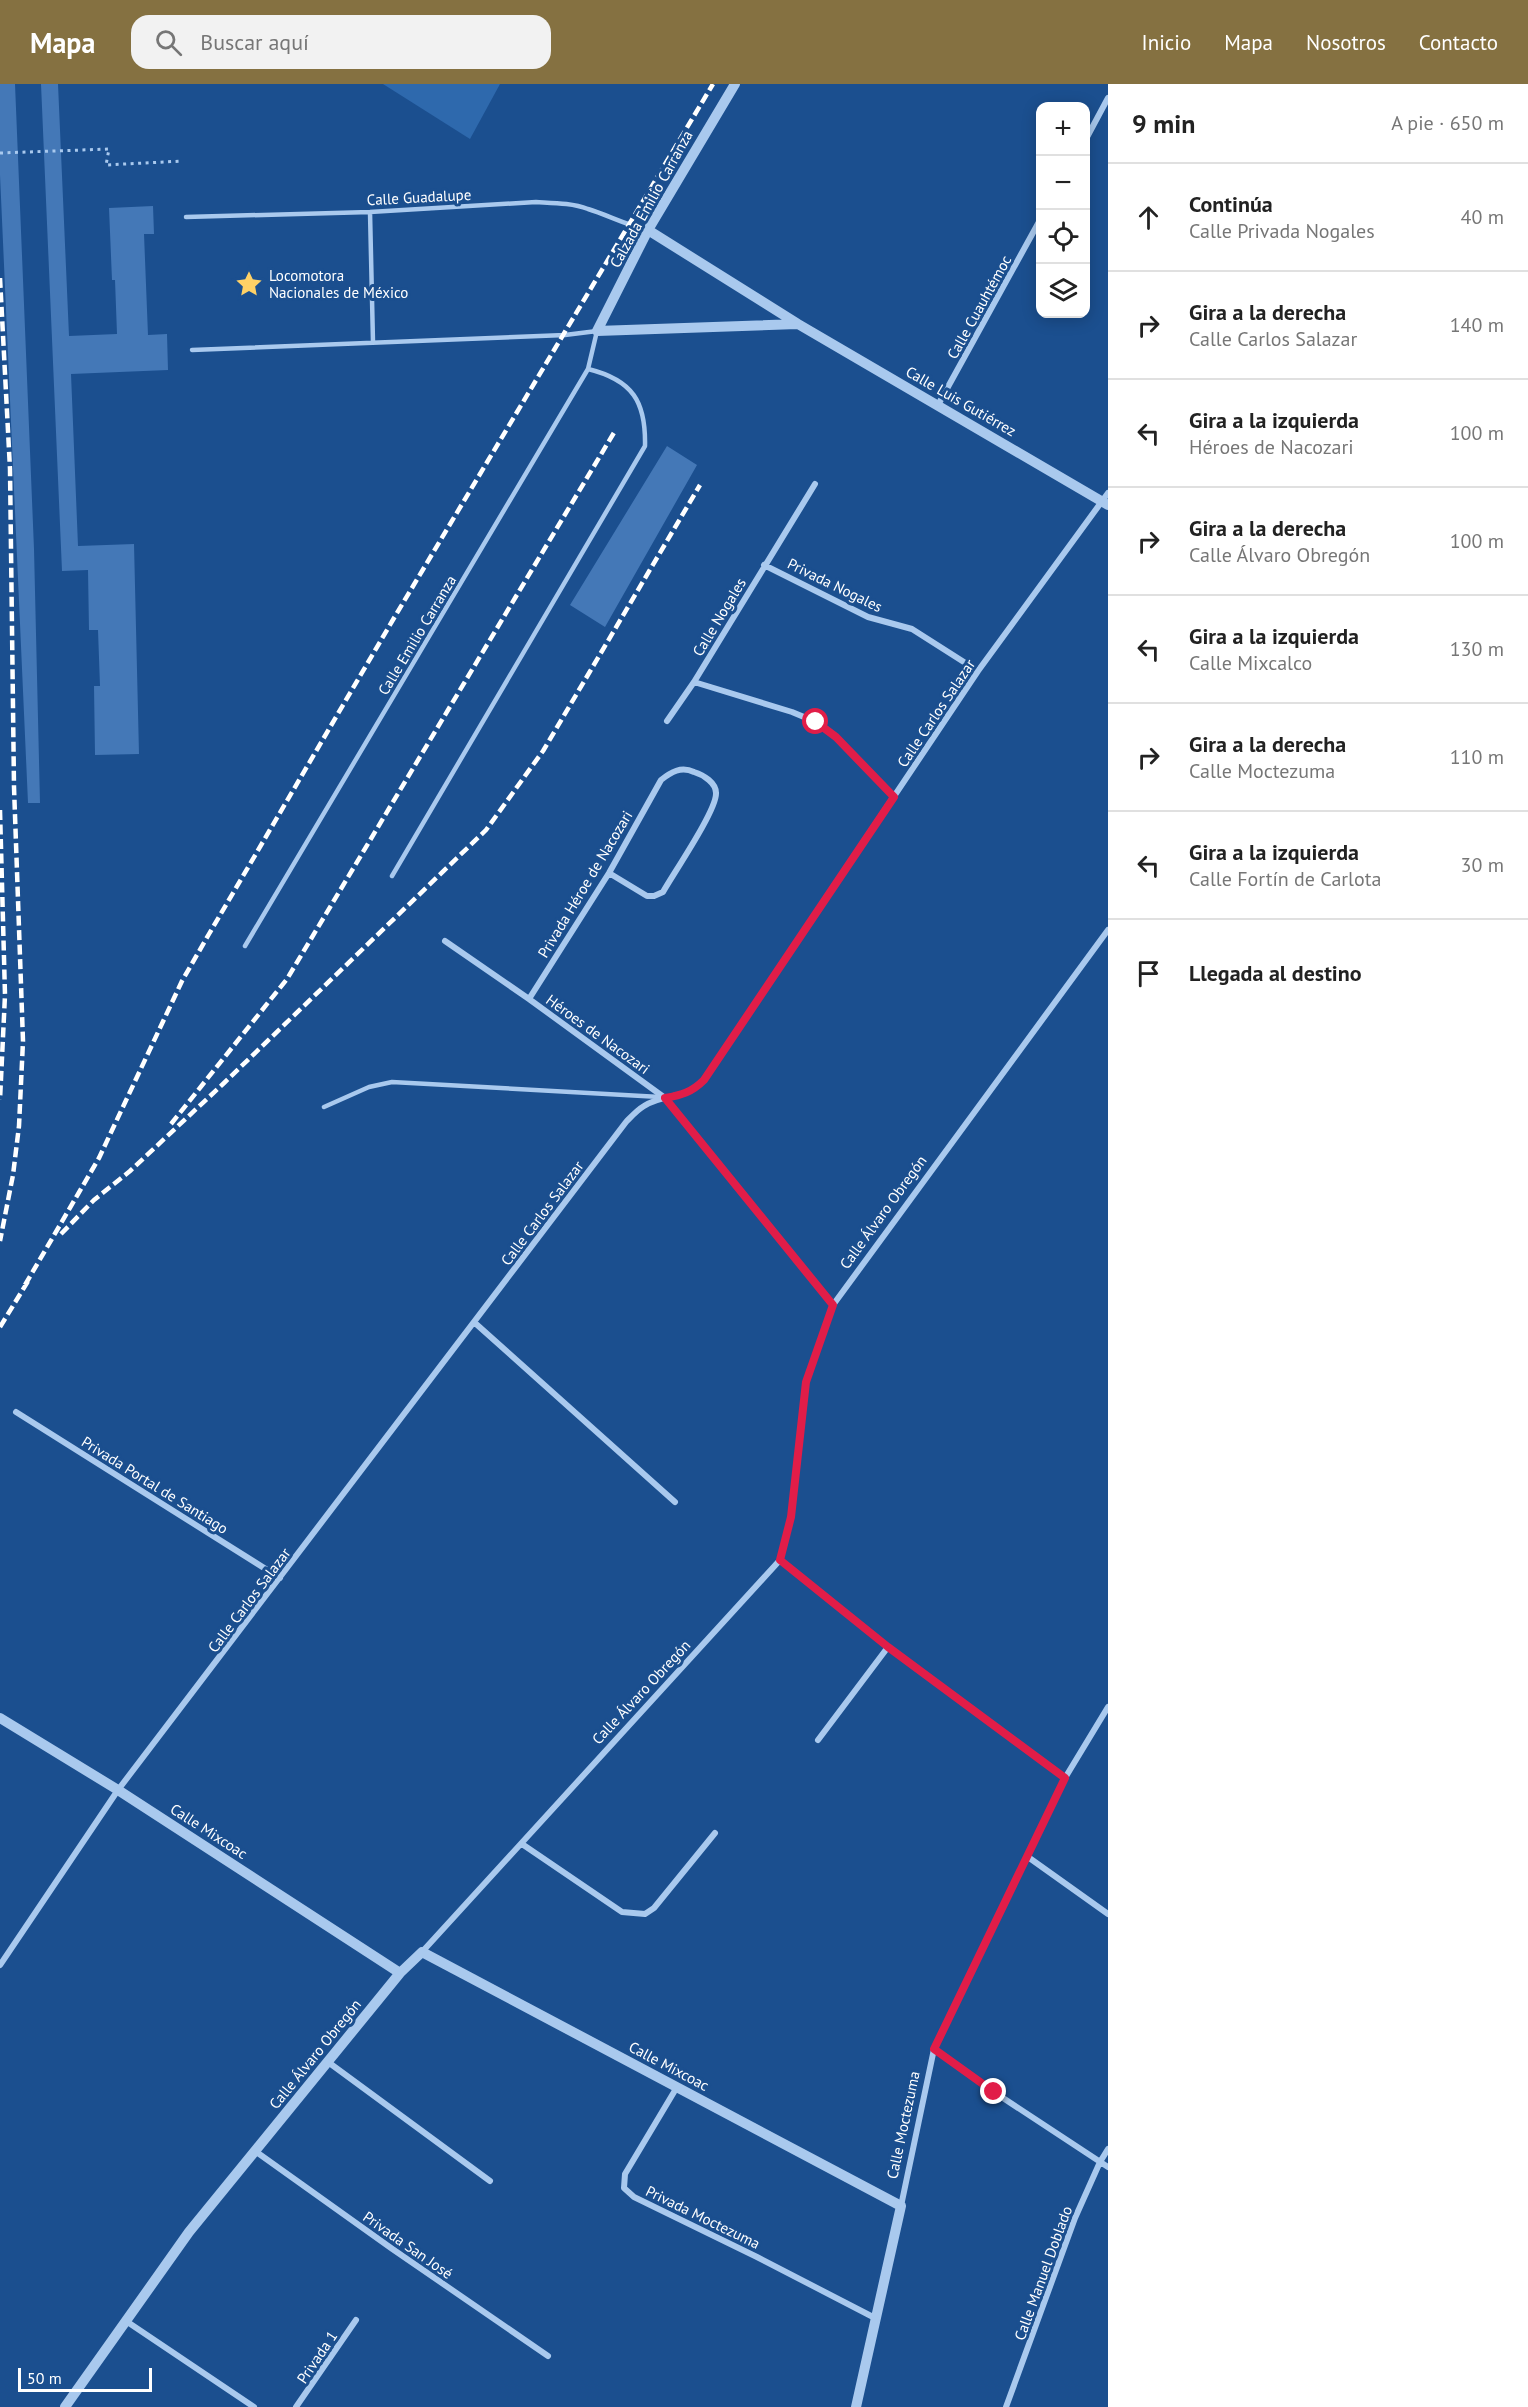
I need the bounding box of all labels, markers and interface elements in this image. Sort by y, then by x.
search box [131,15,551,69]
text: Mapa [30,24,95,61]
icon: search [152,26,185,59]
text: Buscar aquí [200,28,309,56]
text: Inicio [1142,29,1191,56]
text: Mapa [1224,29,1273,56]
text: Nosotros [1306,29,1386,56]
text: Contacto [1419,29,1498,56]
map controls [1036,102,1090,318]
button: + [1036,102,1090,156]
text: 9 min [1132,107,1195,140]
text: A pie · 650 m [1391,110,1504,136]
street label: Calzada Emilio Carranza [605,127,697,271]
button: − [1036,156,1090,210]
street label: Calle Guadalupe [366,185,472,209]
text: Continúa [1189,190,1273,218]
icon: ahead [1132,201,1165,234]
text: 40 m [1461,204,1504,230]
button: locate [1036,210,1090,264]
text: Calle Privada Nogales [1189,218,1375,244]
street label: Calle Cuauhtémoc [943,252,1015,362]
button: layers [1036,264,1090,318]
place label: Locomotora Nacionales de México [269,266,408,302]
place icon: Locomotora Nacionales de México [234,269,264,299]
text: Gira a la derecha [1189,298,1346,326]
icon: right [1132,309,1165,342]
text: 140 m [1450,312,1504,338]
text: Calle Carlos Salazar [1189,326,1357,352]
street label: Calle Luis Gutiérrez [902,362,1020,440]
text: Gira a la izquierda [1189,406,1359,434]
icon: left [1132,417,1165,450]
text: 100 m [1450,420,1504,446]
text: Héroes de Nacozari [1189,434,1354,460]
text: Gira a la derecha [1189,514,1346,542]
icon: right [1132,525,1165,558]
text: 100 m [1450,528,1504,554]
text: Calle Álvaro Obregón [1189,542,1370,568]
street label: Privada Nogales [784,554,886,616]
street label: Calle Emilio Carranza [374,572,460,698]
street label: Calle Nogales [688,574,750,660]
text: Gira a la izquierda [1189,622,1359,650]
icon: left [1132,633,1165,666]
text: 130 m [1450,636,1504,662]
text: Calle Mixcalco [1189,650,1312,676]
street label: Calle Carlos Salazar [893,655,979,771]
route start [802,708,828,734]
text: Gira a la derecha [1189,730,1346,758]
icon: right [1132,741,1165,774]
text: 110 m [1450,744,1504,770]
text: Calle Moctezuma [1189,758,1335,784]
street label: Privada Héroe de Nacozari [534,807,636,961]
text: Gira a la izquierda [1189,838,1359,866]
icon: left [1132,849,1165,882]
text: 30 m [1461,852,1504,878]
text: Calle Fortín de Carlota [1189,866,1381,892]
icon: arrive [1132,957,1165,990]
text: Llegada al destino [1189,959,1362,987]
street label: Héroes de Nacozari [542,990,654,1078]
street label: Calle Álvaro Obregón [835,1151,931,1273]
street label: Calle Carlos Salazar [496,1157,588,1269]
street label: Privada Portal de Santiago [78,1432,232,1538]
street label: Calle Carlos Salazar [203,1544,295,1656]
street label: Calle Álvaro Obregón [588,1636,694,1748]
street label: Calle Mixcoac [167,1799,251,1863]
street label: Calle Álvaro Obregón [265,1995,365,2113]
street label: Calle Mixcoac [626,2037,713,2095]
street label: Calle Moctezuma [882,2069,924,2181]
route end [980,2078,1006,2104]
street label: Privada Moctezuma [643,2181,763,2253]
street label: Calle Manuel Doblado [1010,2203,1076,2343]
street label: Privada San José [359,2207,457,2283]
street label: Privada 1 [293,2327,341,2387]
scale bar [18,2365,152,2392]
text: 50 m [27,2368,62,2388]

